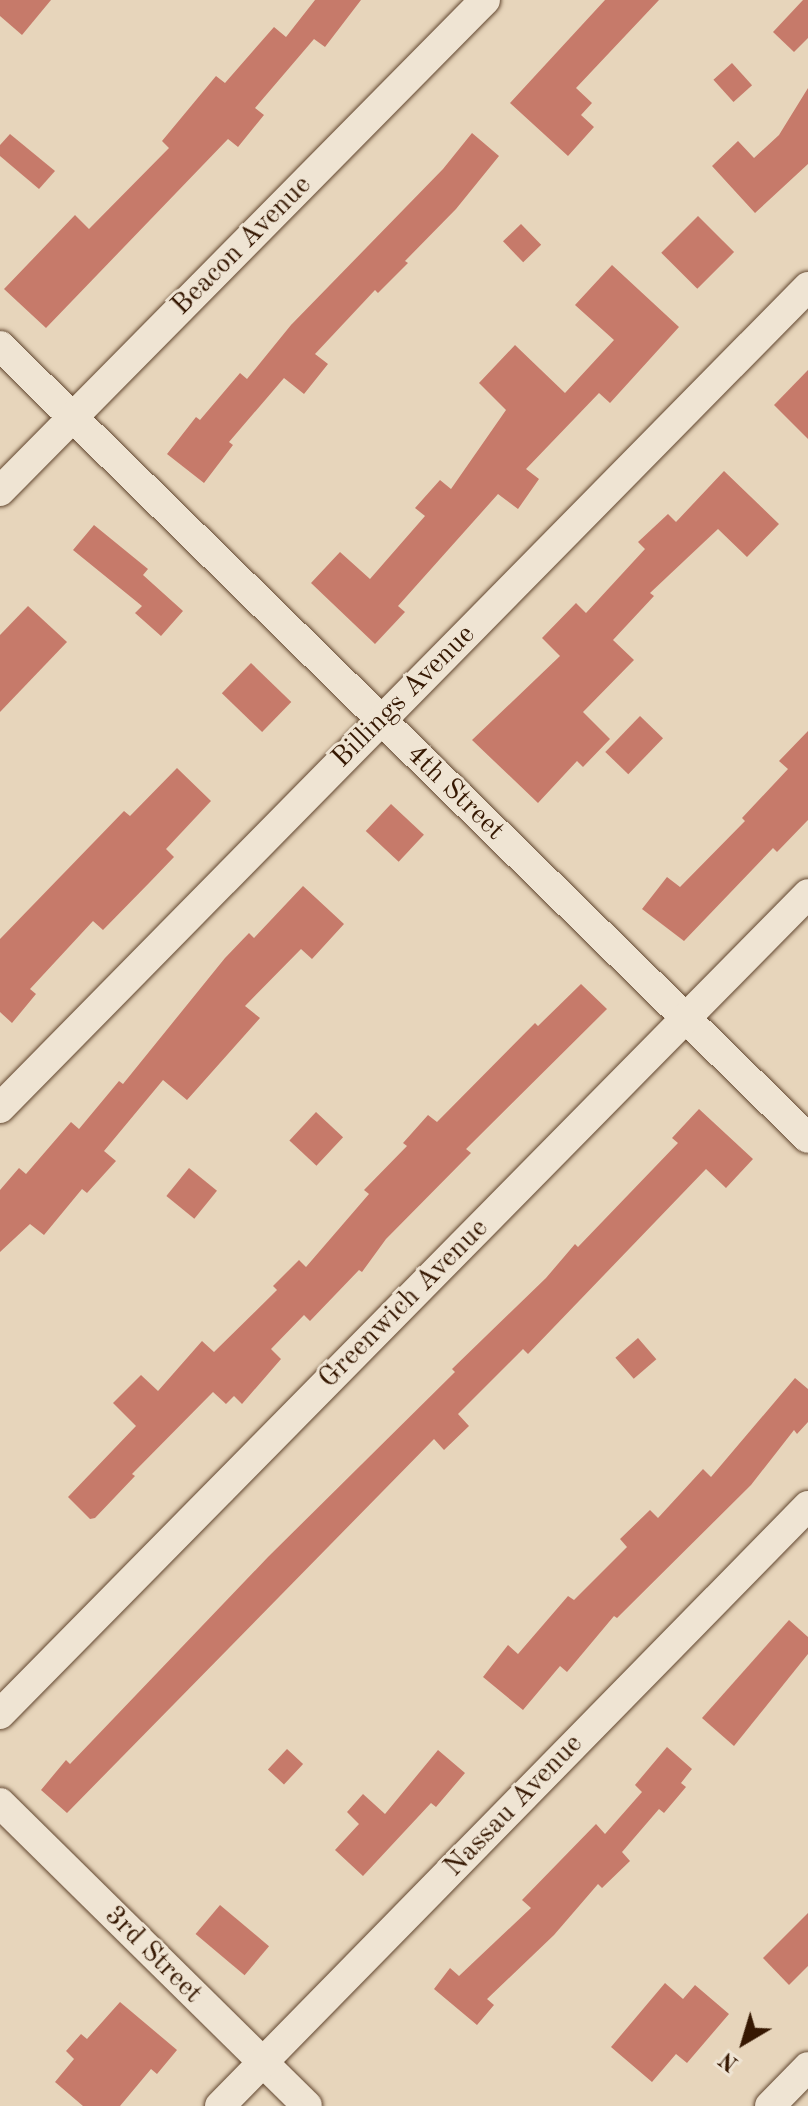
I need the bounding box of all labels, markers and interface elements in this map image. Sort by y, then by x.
street label: Beacon Avenue [165,169,319,323]
street label: Billings Avenue [325,618,483,776]
street label: 4th Street [399,738,511,848]
street label: Greenwich Avenue [312,1212,496,1396]
street label: Nassau Avenue [438,1728,590,1884]
street label: 3rd Street [97,1899,209,2011]
north arrow [704,2002,784,2082]
text: N [716,2047,743,2075]

